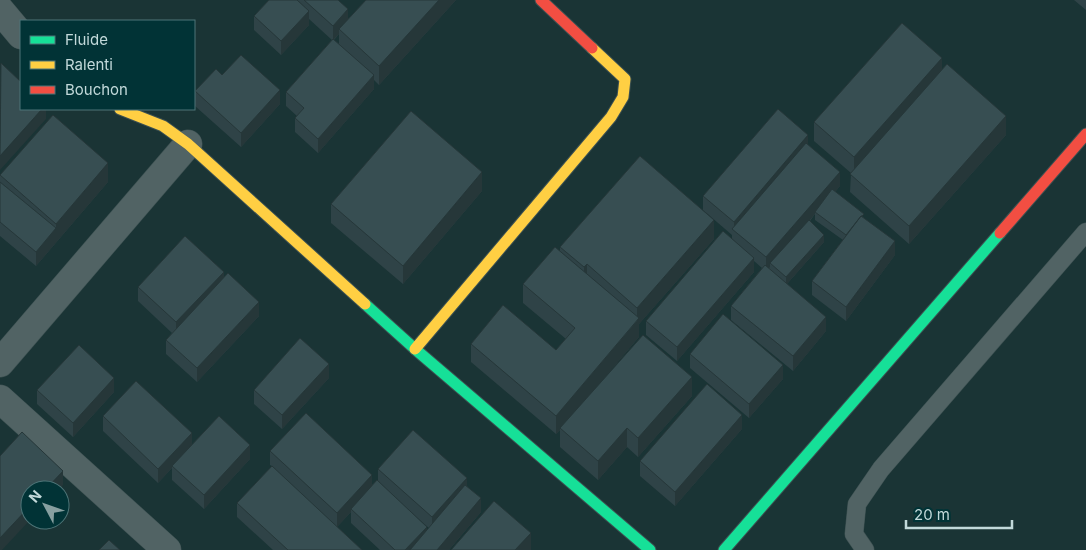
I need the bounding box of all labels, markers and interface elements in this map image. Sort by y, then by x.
legend [20,20,195,110]
text: Fluide [65,30,108,49]
text: Ralenti [65,55,113,74]
text: Bouchon [65,80,128,99]
north arrow [20,480,70,530]
text: N [25,487,45,506]
scale bar [906,498,1012,530]
text: 20 m [914,505,950,524]

